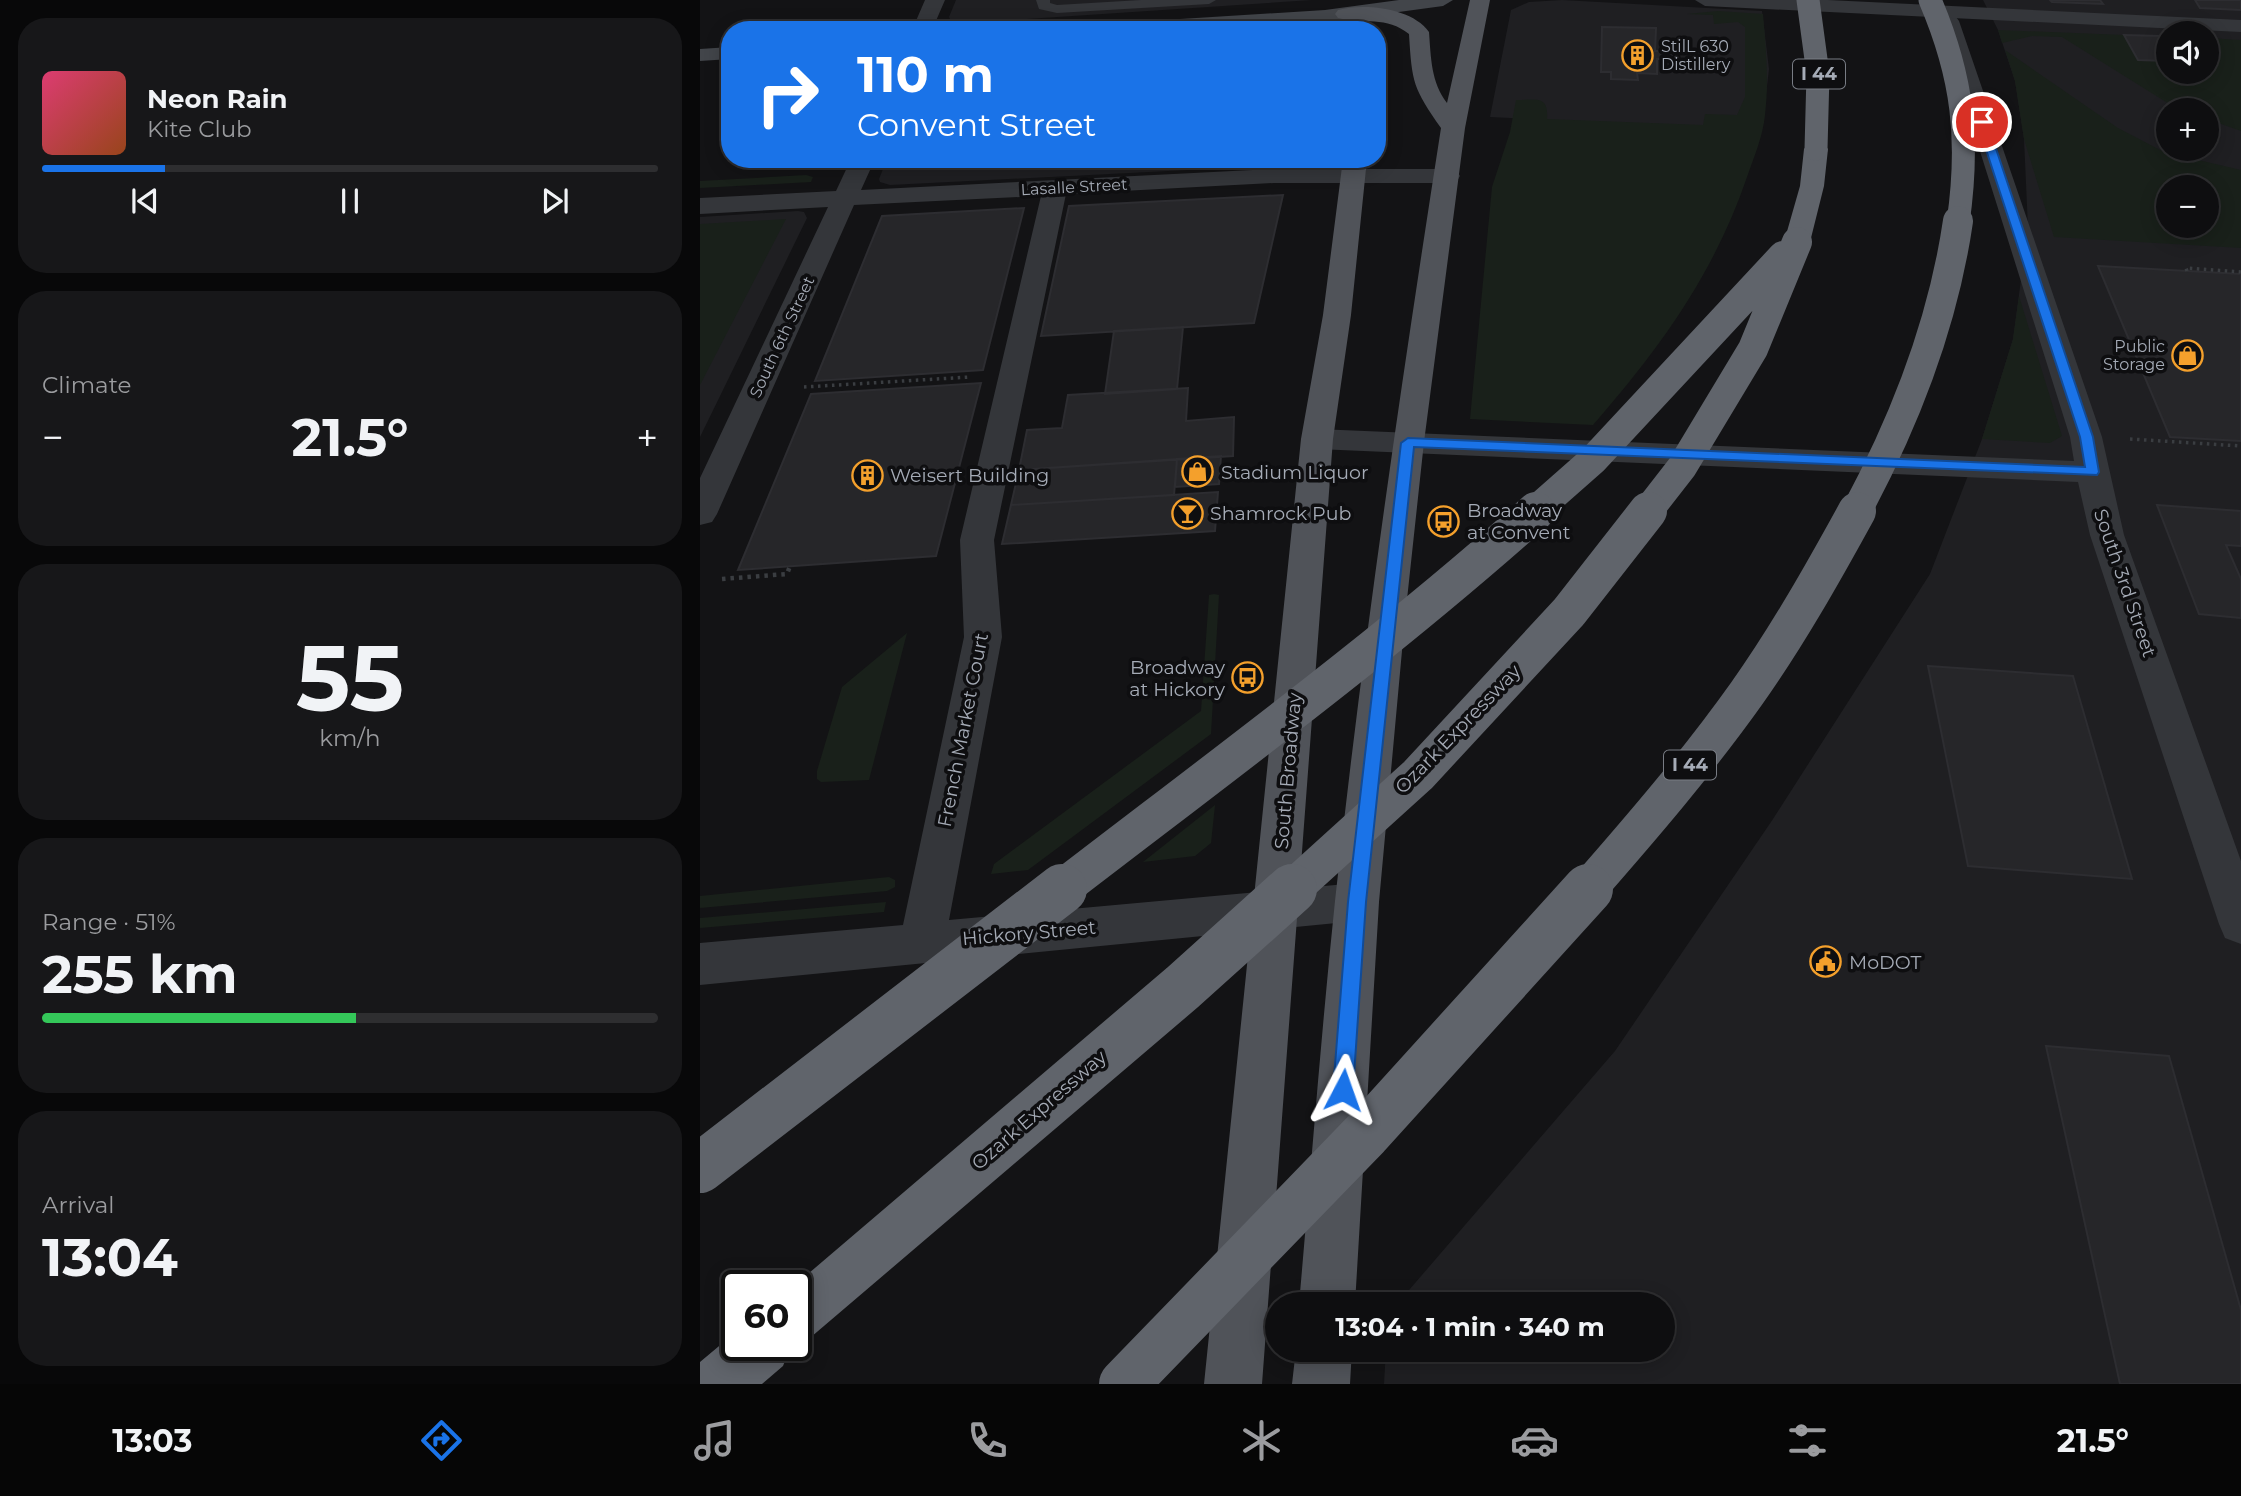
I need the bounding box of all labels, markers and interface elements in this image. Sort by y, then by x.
map controls [2156,21,2219,238]
button: sound [2156,21,2219,84]
place label: StilL 630 Distillery [1661,37,1731,74]
building icon: StilL 630 Distillery [1621,38,1655,72]
text: 110 m [857,45,994,104]
icon: right [742,49,833,140]
road number: I 44 [1793,60,1845,88]
text: Neon Rain [147,83,288,115]
pin [1952,92,2012,152]
button: + [2156,98,2219,161]
icon: arrive [1963,103,2001,141]
text: Convent Street [857,105,1096,144]
text: Kite Club [147,115,252,143]
street label: Lasalle Street [1020,175,1128,199]
button: − [2156,175,2219,238]
icon: previous [126,182,164,220]
icon: pause [331,182,369,220]
icon: next [536,182,574,220]
street label: South 6th Street [746,273,819,401]
place label: Public Storage [2103,337,2165,374]
shop icon: Public Storage [2171,338,2205,372]
text: Climate [42,371,131,399]
text: 21.5° [291,406,409,469]
text: − [42,414,64,461]
text: + [636,414,658,461]
shop icon: Stadium Liquor [1181,455,1215,489]
building icon: Weisert Building [850,458,884,492]
place label: Stadium Liquor [1221,461,1369,484]
place label: Weisert Building [890,464,1049,487]
bar icon: Shamrock Pub [1170,496,1204,530]
place label: Broadway at Convent [1467,499,1571,544]
place label: Shamrock Pub [1210,502,1351,525]
bus stop icon: Broadway at Convent [1427,504,1461,538]
street label: South 3rd Street [2089,506,2161,660]
text: 55 [296,623,404,734]
street label: French Market Court [933,631,993,829]
place label: Broadway at Hickory [1129,656,1226,701]
street label: Ozark Expressway [1390,659,1526,798]
bus stop icon: Broadway at Hickory [1231,661,1265,695]
street label: South Broadway [1270,691,1306,850]
text: km/h [319,724,381,752]
road number: I 44 [1664,750,1716,780]
text: Range · 51% [42,908,176,936]
street label: Hickory Street [961,916,1097,950]
text: 255 km [42,943,237,1006]
public building icon: MoDOT [1809,945,1843,979]
place label: MoDOT [1849,951,1922,974]
street label: Ozark Expressway [967,1045,1112,1175]
position arrow [1306,1053,1380,1127]
text: Arrival [42,1191,115,1219]
text: 13:04 [42,1226,178,1289]
speed limit sign: 60 [721,1270,812,1361]
text: 13:04 · 1 min · 340 m [1335,1311,1605,1343]
icon: directions [417,1416,466,1465]
icon: music [690,1416,739,1465]
icon: phone [963,1416,1012,1465]
icon: climate [1237,1416,1286,1465]
icon: car [1510,1416,1559,1465]
icon: filters [1783,1416,1832,1465]
text: 13:03 [112,1421,192,1460]
text: 21.5° [2057,1421,2129,1460]

